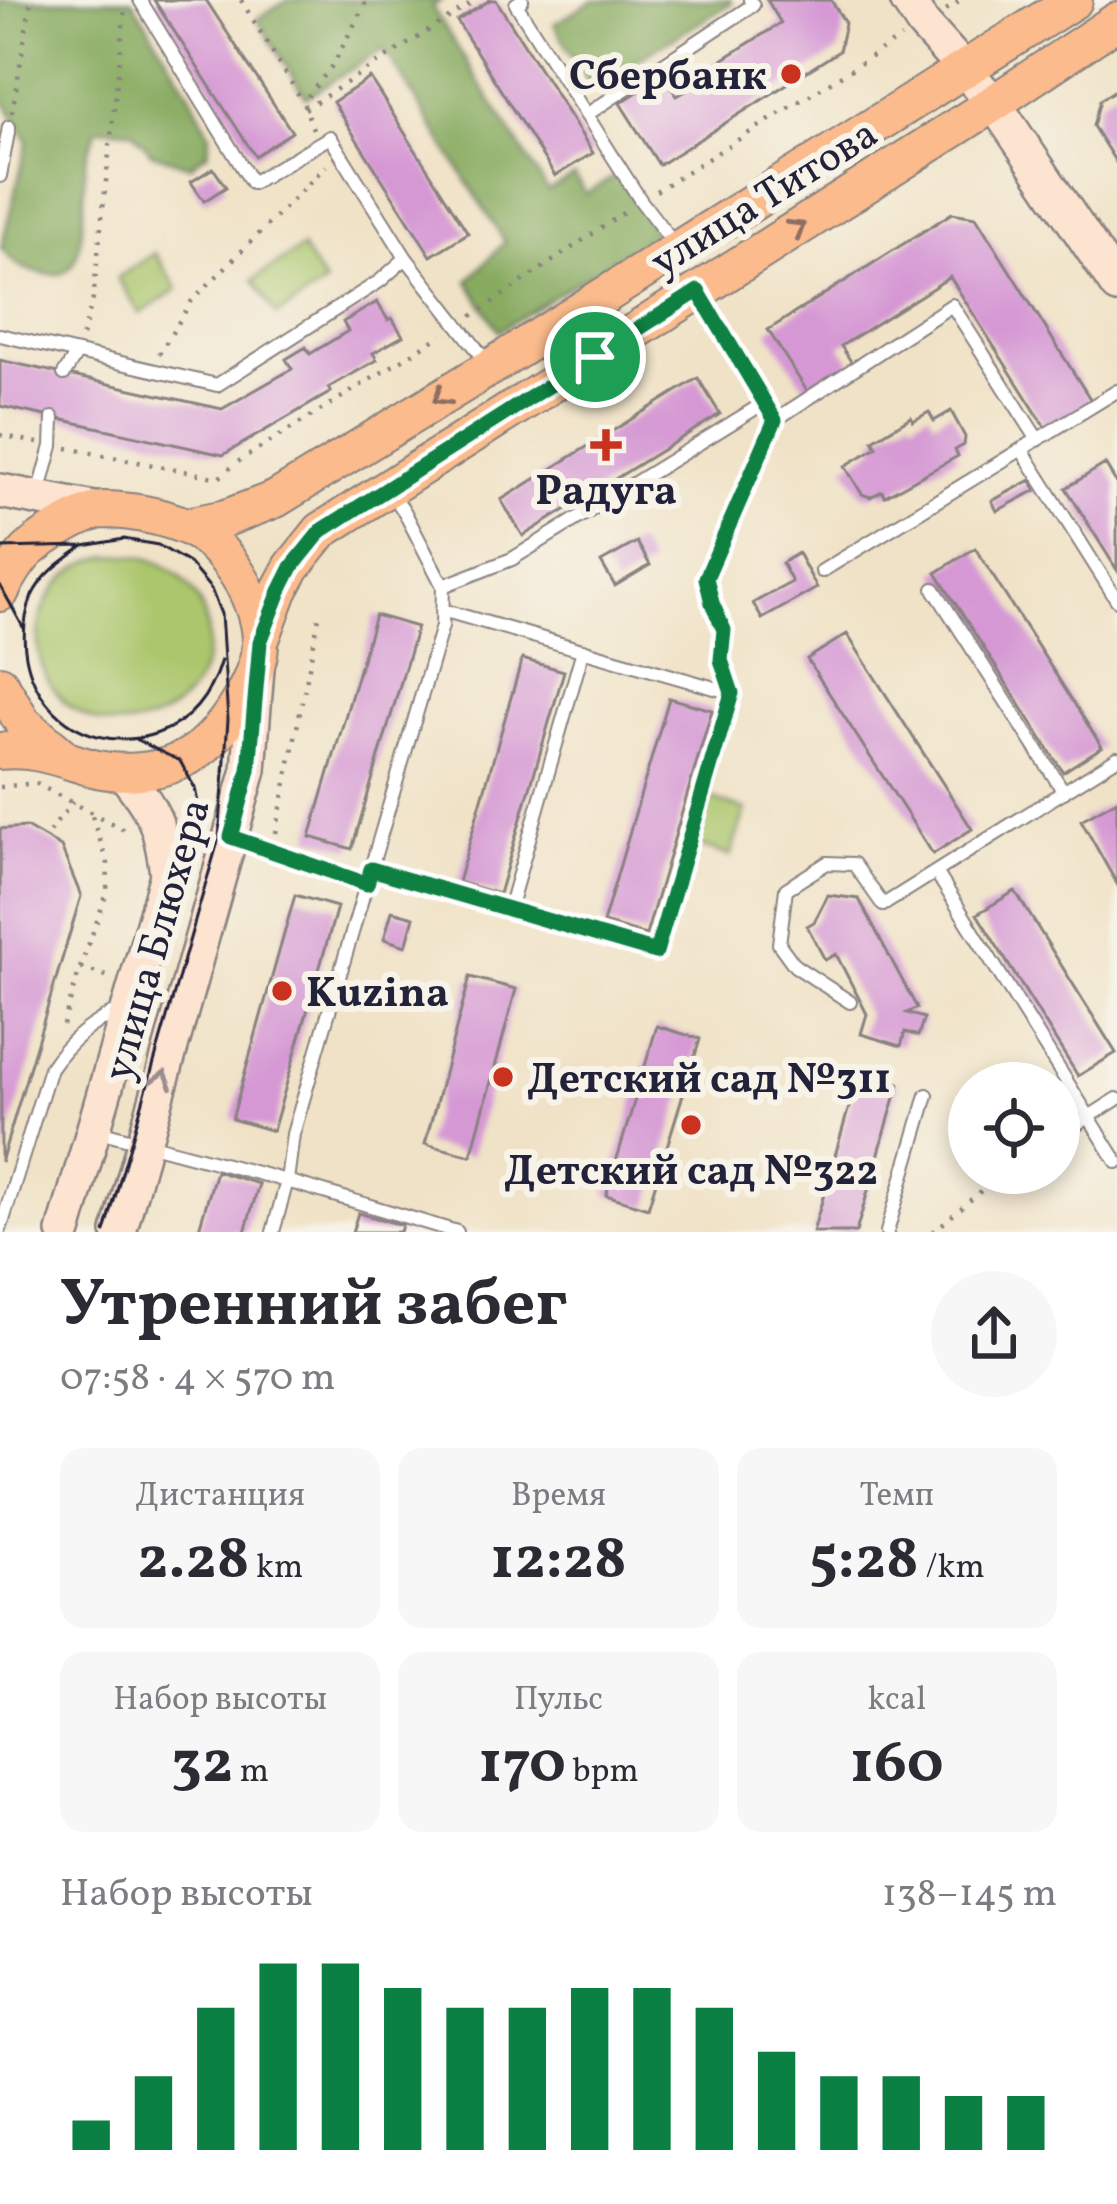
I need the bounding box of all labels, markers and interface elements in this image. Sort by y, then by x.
place label: Сбербанк [569,49,767,108]
marker: Сбербанк [778,61,804,87]
street label: улица Титова [640,106,890,293]
one-way arrow [783,221,805,243]
pin [544,306,646,408]
icon: arrive [562,324,628,390]
one-way arrow [432,383,454,405]
marker: Радуга [593,432,619,458]
place label: Радуга [535,464,677,523]
street label: улица Блюхера [91,792,228,1088]
place label: Kuzina [306,966,449,1025]
marker: Kuzina [269,978,295,1004]
place label: Детский сад №311 [527,1052,891,1111]
map controls [948,1062,1080,1194]
button: locate [948,1062,1080,1194]
marker: Детский сад №311 [490,1064,516,1090]
one-way arrow [149,1069,174,1090]
marker: Детский сад №322 [678,1112,704,1138]
place label: Детский сад №322 [504,1144,878,1203]
text: Утренний забег [60,1261,567,1353]
button: share [931,1271,1057,1397]
text: 07:58 · 4 × 570 m [60,1352,336,1406]
text: Дистанция [135,1474,305,1520]
text: Время [511,1474,606,1520]
text: Темп [860,1474,934,1520]
text: 2.28 [137,1520,249,1603]
text: 12:28 [490,1520,627,1603]
text: 5:28 [809,1520,919,1603]
text: km [249,1546,303,1592]
text: /km [919,1546,985,1592]
text: Набор высоты [113,1678,327,1724]
text: Пульс [514,1678,603,1724]
text: kcal [868,1678,926,1724]
text: 32 [171,1724,233,1807]
text: 170 [478,1724,566,1807]
text: 160 [850,1724,944,1807]
text: m [233,1750,269,1796]
text: bpm [566,1750,639,1796]
text: Набор высоты [60,1868,313,1922]
text: 138–145 m [882,1868,1057,1922]

